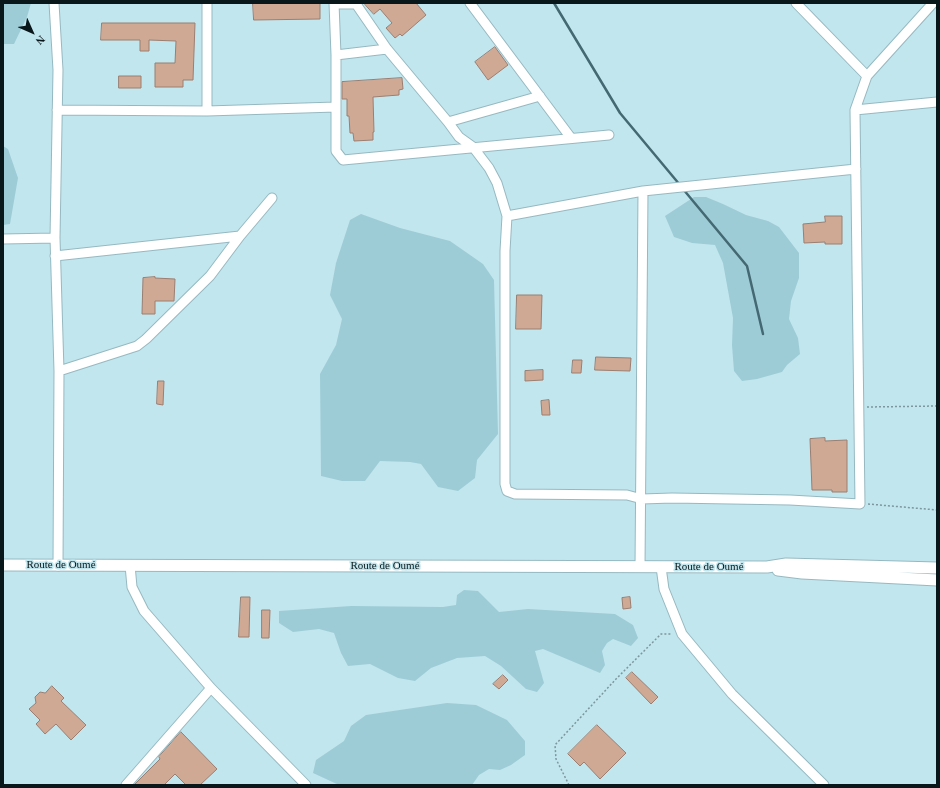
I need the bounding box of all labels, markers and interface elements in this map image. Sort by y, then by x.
north arrow [12,12,52,52]
text: N [33,33,48,48]
street label: Route de Oumé [26,558,96,572]
street label: Route de Oumé [350,559,420,573]
street label: Route de Oumé [674,560,744,574]

